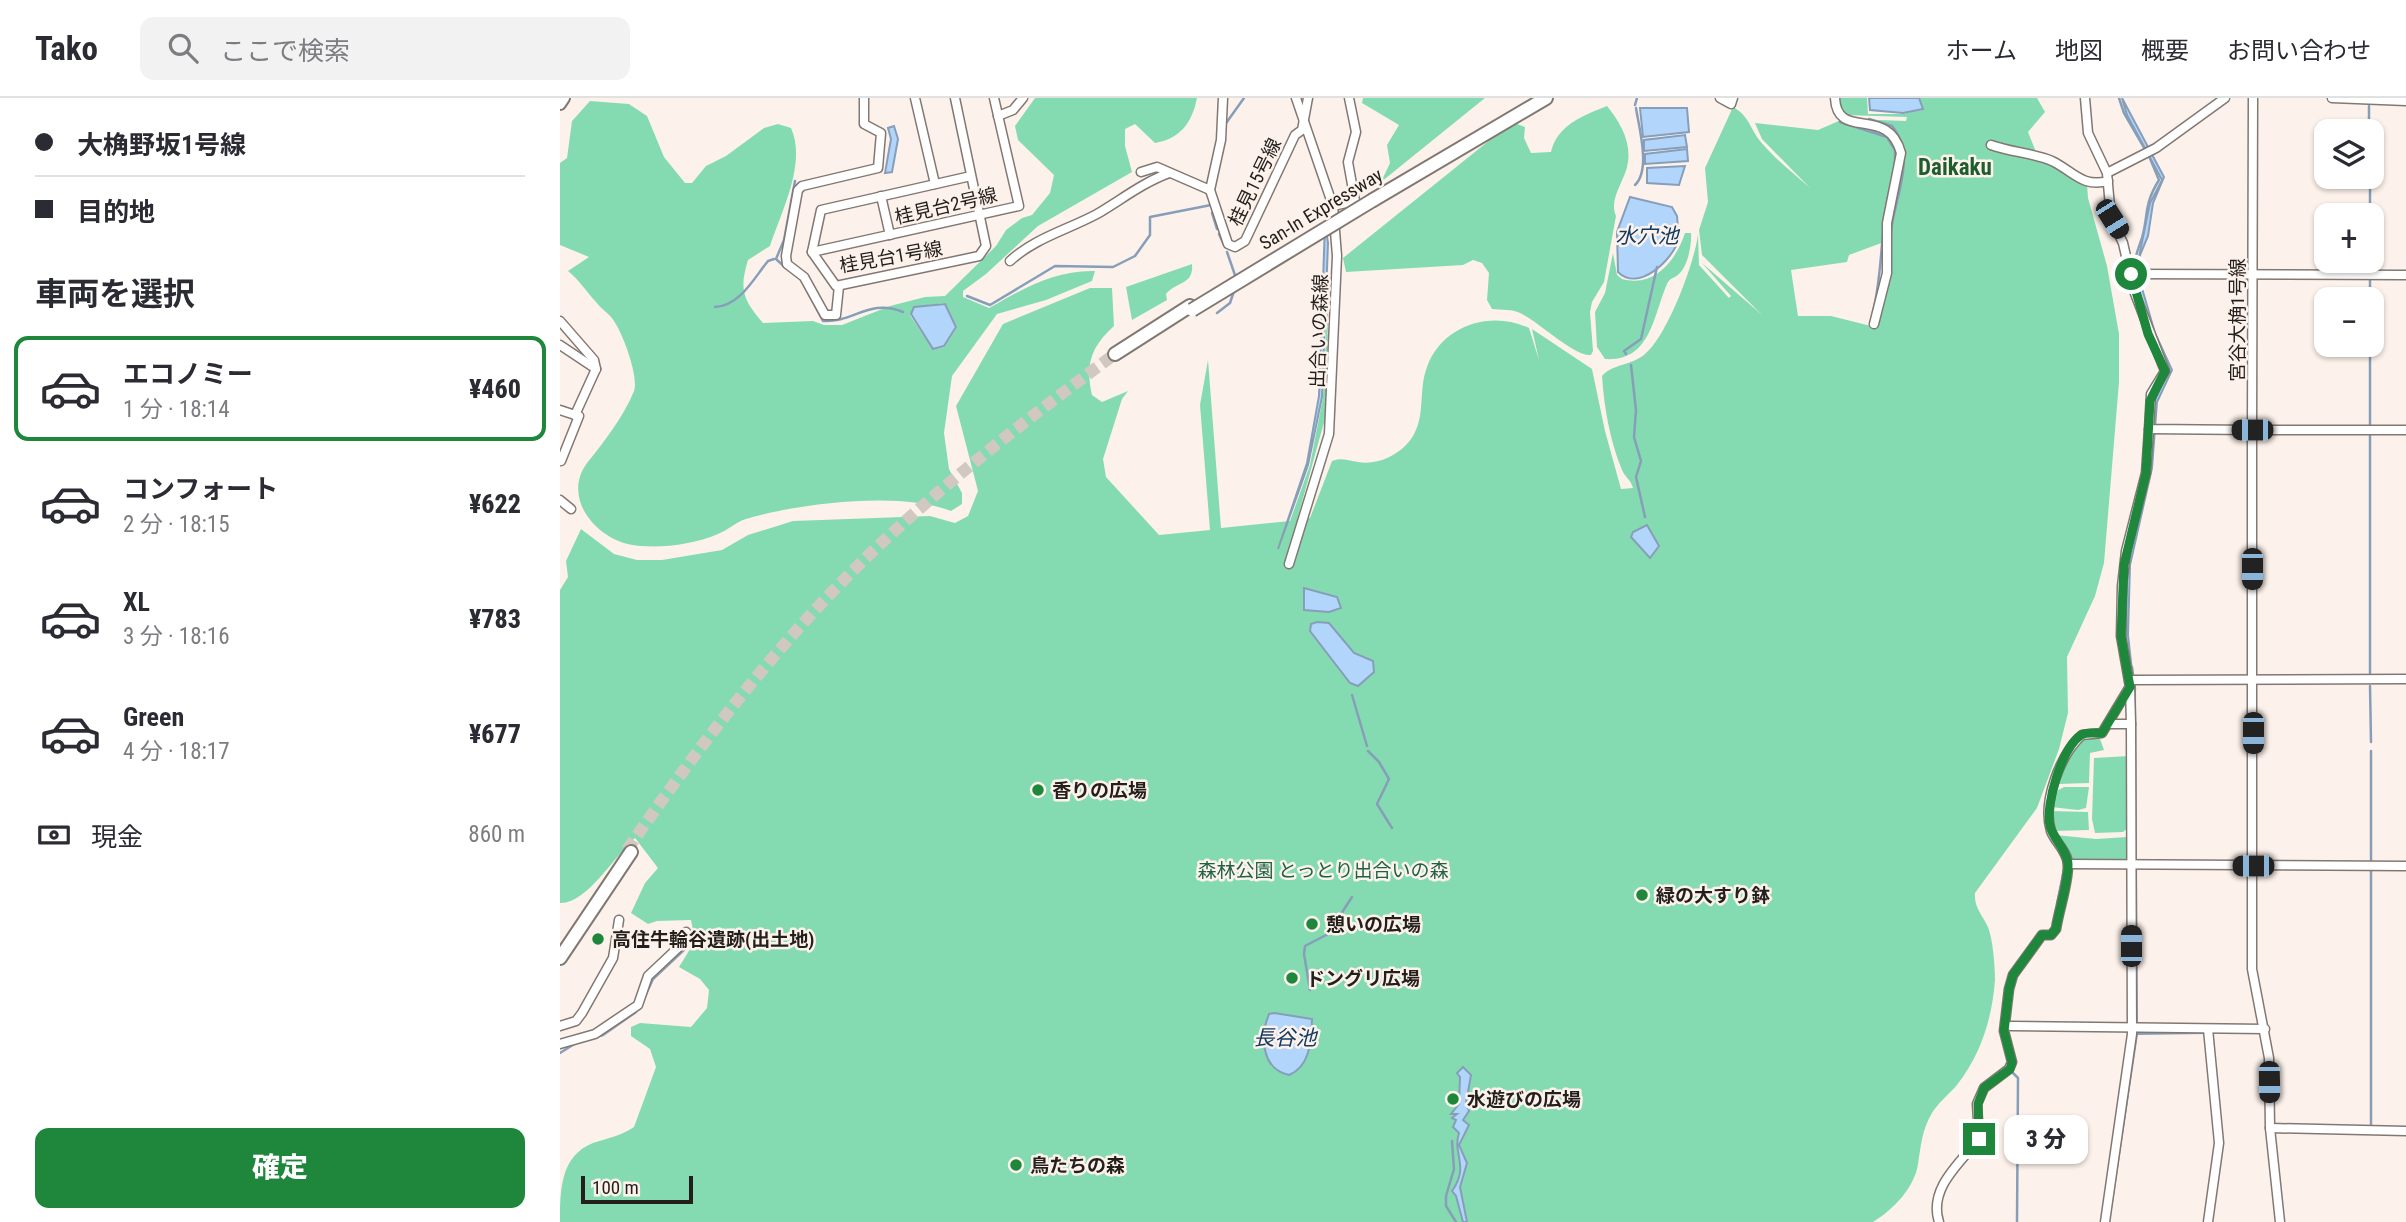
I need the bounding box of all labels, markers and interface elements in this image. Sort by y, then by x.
search box [140,17,630,80]
text: Tako [35,29,98,68]
icon: search [164,29,202,67]
text: ここで検索 [220,36,350,66]
text: ホーム [1946,37,2017,65]
text: 地図 [2055,37,2103,65]
text: 概要 [2141,37,2189,65]
text: お問い合わせ [2227,37,2371,65]
map controls [2314,119,2384,357]
button: layers [2314,119,2384,189]
text: 大桷野坂1号線 [77,130,246,160]
street label: 桂見15号線 [1224,134,1286,230]
district label: Daikaku [1918,154,1992,181]
street label: San-In Expressway [1255,163,1387,255]
street label: 桂見台2号線 [893,183,999,229]
car [2092,196,2133,242]
text: 目的地 [77,197,155,227]
button: + [2314,203,2384,273]
water label: 水穴池 [1616,224,1680,248]
street label: 桂見台1号線 [838,237,944,277]
route start [2115,258,2147,290]
street label: 宮谷大桷1号線 [2226,258,2249,382]
street label: 出合いの森線 [1306,274,1332,388]
text: 車両を選択 [35,275,195,313]
button: − [2314,287,2384,357]
icon: car [39,357,102,420]
text: エコノミー [123,359,253,389]
text: ¥460 [469,374,521,404]
text: 1 分 · 18:14 [123,396,230,423]
car [2232,420,2274,441]
icon: car [39,472,102,535]
text: コンフォート [123,474,278,504]
text: ¥622 [469,489,521,519]
text: 2 分 · 18:15 [123,511,230,538]
car [2242,548,2263,590]
icon: car [39,587,102,650]
text: XL [123,587,150,617]
text: ¥783 [469,604,521,634]
text: 3 分 · 18:16 [123,623,230,650]
icon: car [39,702,102,765]
text: Green [123,702,184,732]
car [2243,712,2264,754]
text: ¥677 [469,719,521,749]
text: 4 分 · 18:17 [123,738,230,765]
place label: 香りの広場 [1052,779,1147,802]
marker: 香りの広場 [1030,782,1046,798]
icon: cash [35,816,73,854]
text: 860 m [468,821,525,848]
text: 現金 [91,822,143,852]
car [2233,856,2275,877]
park label: 森林公園 とっとり出合いの森 [1198,859,1448,882]
place label: 緑の大すり鉢 [1656,884,1770,907]
marker: 緑の大すり鉢 [1634,887,1650,903]
place label: 憩いの広場 [1326,913,1421,936]
marker: 憩いの広場 [1304,916,1320,932]
car [2121,925,2142,967]
place label: 高住牛輪谷遺跡(出土地) [612,928,814,951]
marker: 高住牛輪谷遺跡(出土地) [590,931,606,947]
place label: ドングリ広場 [1306,967,1420,990]
marker: ドングリ広場 [1284,970,1300,986]
water label: 長谷池 [1254,1026,1318,1050]
car [2259,1061,2280,1103]
place label: 水遊びの広場 [1467,1088,1581,1111]
marker: 水遊びの広場 [1445,1091,1461,1107]
callout: 3 分 [2004,1114,2088,1164]
route end [1963,1123,1995,1155]
text: 3 分 [2026,1126,2066,1153]
button: 確定 [35,1128,525,1208]
place label: 鳥たちの森 [1030,1154,1125,1177]
marker: 鳥たちの森 [1008,1157,1024,1173]
scale bar [581,1173,693,1205]
text: 100 m [592,1176,639,1199]

